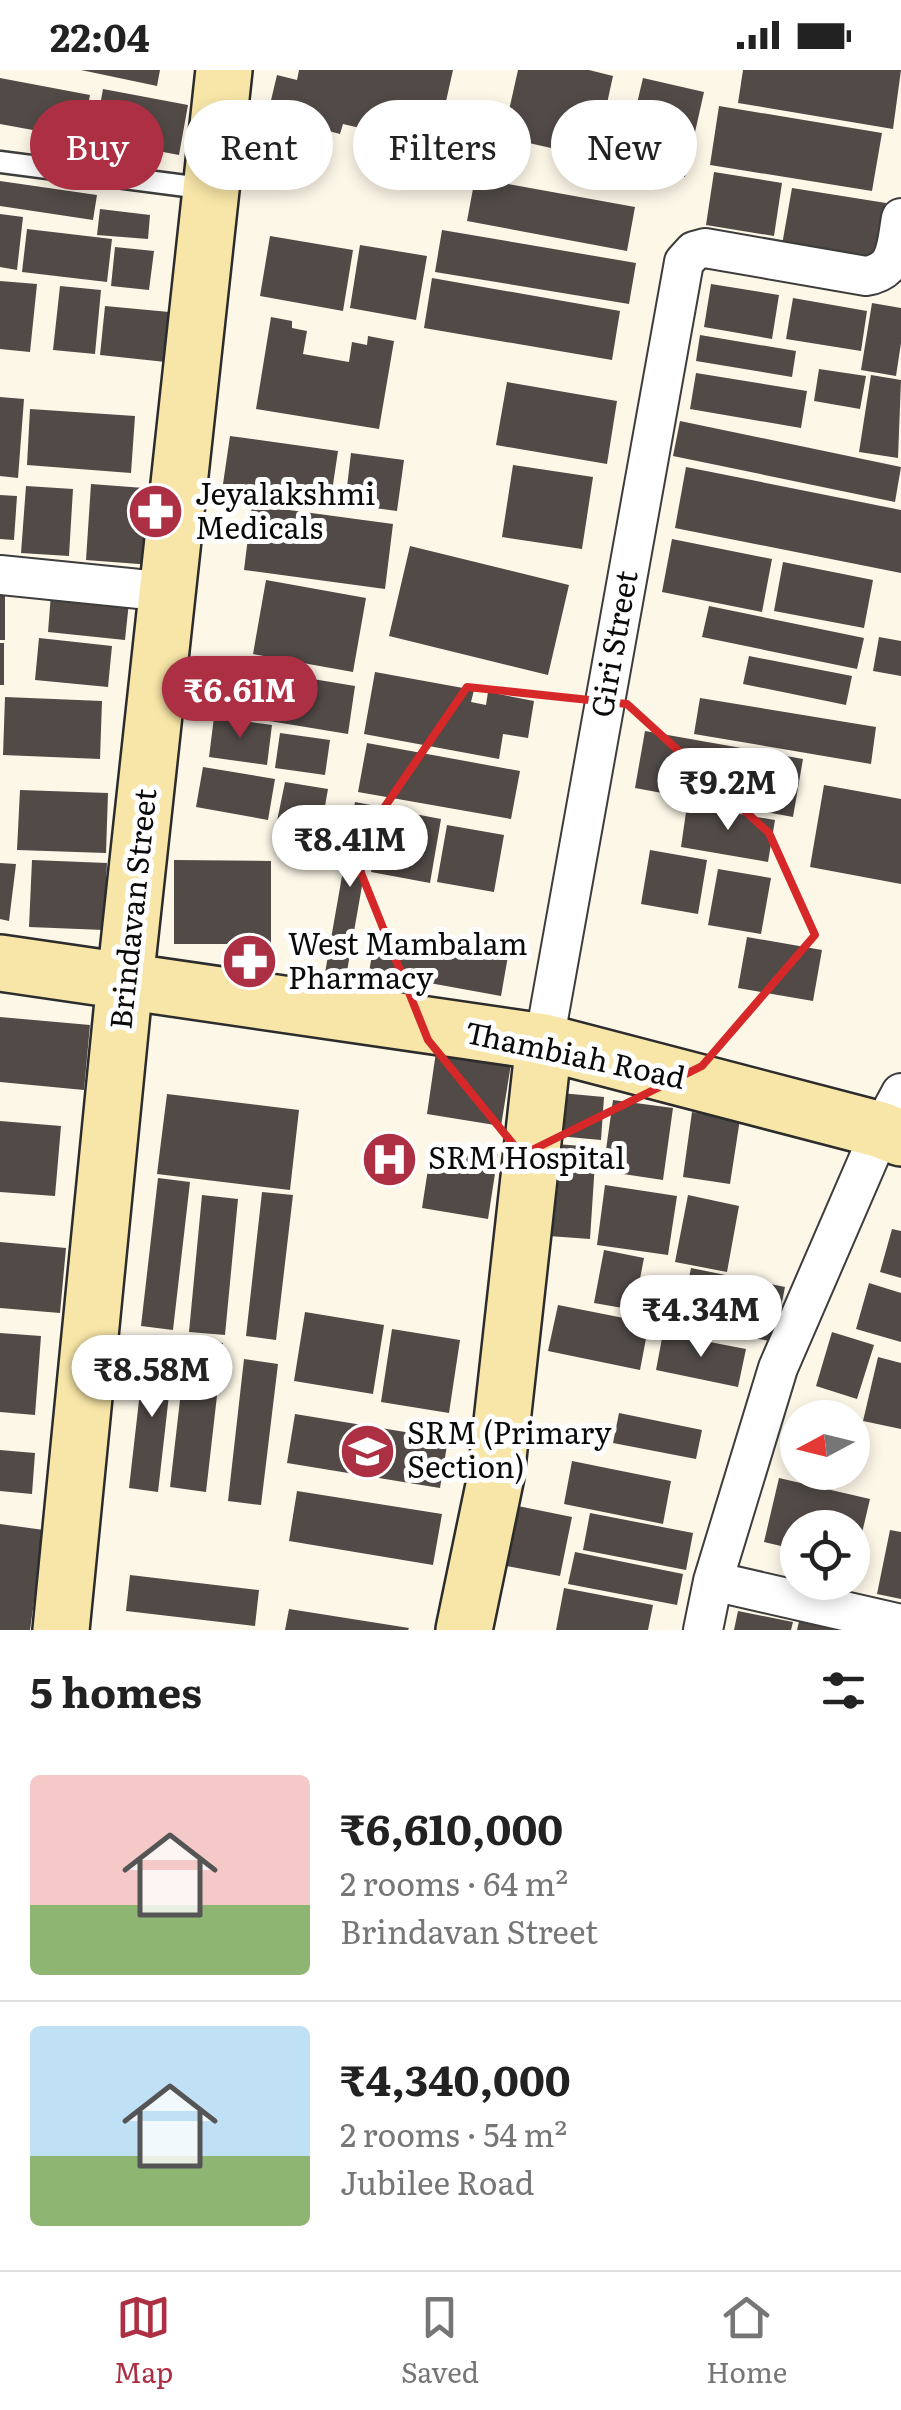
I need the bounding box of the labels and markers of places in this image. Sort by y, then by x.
place label: Jeyalakshmi Medicals [195,470,375,548]
pharmacy icon: Jeyalakshmi Medicals [126,482,186,542]
pin: ₹6.61M [159,656,321,741]
pin: ₹9.2M [658,748,798,833]
pin: ₹8.41M [269,805,431,890]
place label: West Mambalam Pharmacy [288,920,528,998]
pharmacy icon: West Mambalam Pharmacy [219,932,279,992]
hospital icon: SRM Hospital [359,1129,419,1189]
place label: SRM Hospital [428,1134,625,1178]
pin: ₹4.34M [620,1275,782,1360]
pin: ₹8.58M [71,1335,233,1420]
place label: SRM (Primary Section) [407,1409,612,1487]
school or university icon: SRM (Primary Section) [338,1421,398,1481]

